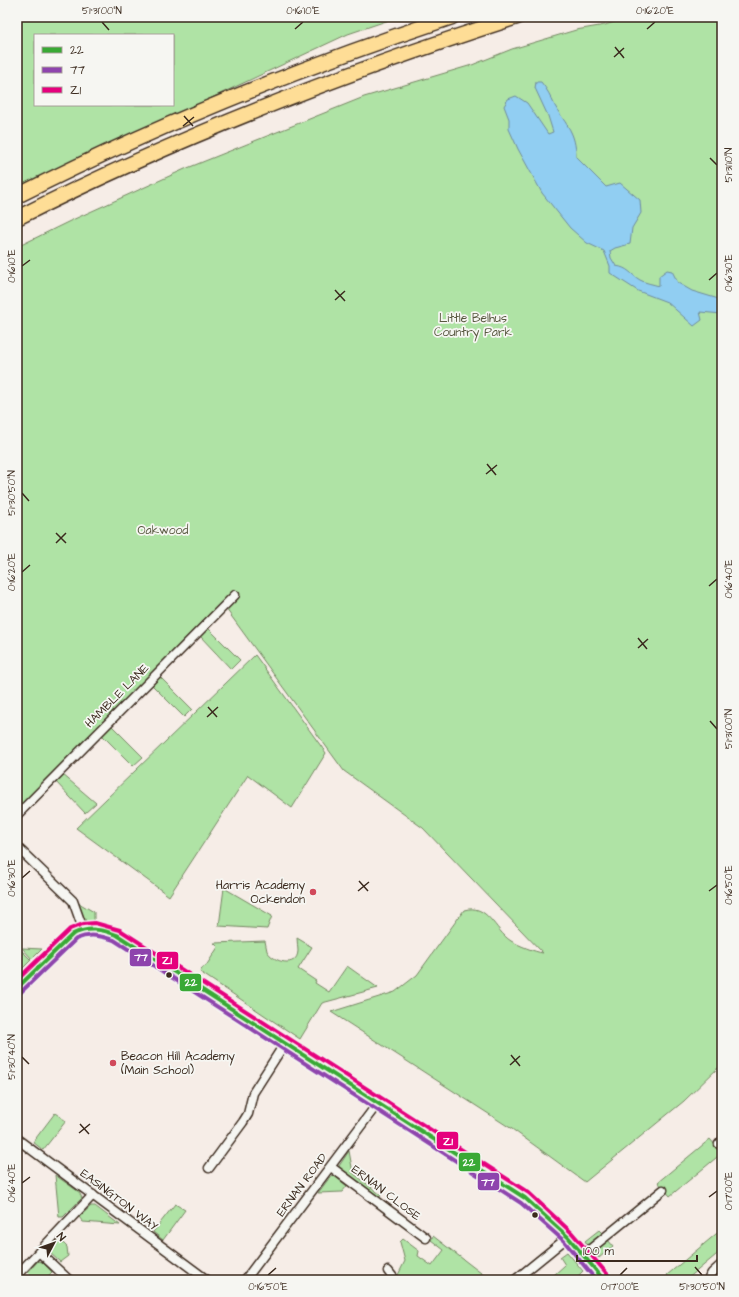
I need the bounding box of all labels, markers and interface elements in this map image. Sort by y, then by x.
text: 51°31'00"N [82,4,122,18]
text: 0°16'10"E [286,4,320,18]
text: 0°16'20"E [636,4,674,18]
legend [34,34,174,106]
text: 22 [70,42,84,59]
text: 77 [70,62,85,79]
text: Z1 [70,82,81,99]
text: 51°31'10"N [722,148,736,182]
text: 0°16'10"E [5,249,19,283]
text: 0°16'30"E [722,254,736,292]
park label: Little Belhus Country Park [434,310,513,342]
text: 51°30'50"N [5,470,19,516]
park label: Oakwood [138,522,188,539]
text: 0°16'20"E [5,553,19,591]
text: 0°16'40"E [722,559,736,599]
street label: HAMBLE LANE [81,660,153,732]
text: 51°31'00"N [722,709,736,749]
text: 0°16'30"E [5,859,19,897]
text: 0°16'50"E [722,865,736,905]
place label: Harris Academy Ockendon [216,877,305,908]
marker: Harris Academy Ockendon [308,887,318,897]
line badge: 77 [129,948,152,967]
text: 77 [133,950,148,965]
line badge: Z1 [156,951,179,970]
text: Z1 [162,953,173,968]
unlabelled marker [164,970,174,980]
line badge: 22 [179,973,202,992]
text: 22 [184,975,198,990]
text: 51°30'40"N [5,1034,19,1080]
place label: Beacon Hill Academy (Main School) [121,1048,235,1079]
marker: Beacon Hill Academy (Main School) [108,1058,118,1068]
line badge: Z1 [436,1131,459,1150]
text: Z1 [443,1134,454,1149]
street label: ERNAN ROAD [273,1150,332,1220]
line badge: 22 [458,1152,481,1172]
text: 22 [462,1155,476,1170]
street label: ERNAN CLOSE [348,1161,424,1225]
text: 0°16'40"E [5,1163,19,1203]
street label: EASINGTON WAY [77,1165,162,1235]
line badge: 77 [477,1172,500,1191]
text: 0°17'00"E [722,1172,736,1210]
text: 77 [480,1175,495,1190]
unlabelled marker [530,1210,540,1220]
north arrow [34,1223,74,1263]
text: N [53,1229,69,1244]
scale bar [577,1237,697,1263]
text: 100 m [583,1243,614,1260]
text: 0°16'50"E [248,1280,288,1294]
text: 0°17'00"E [601,1280,639,1294]
text: 51°30'50"N [679,1280,725,1294]

